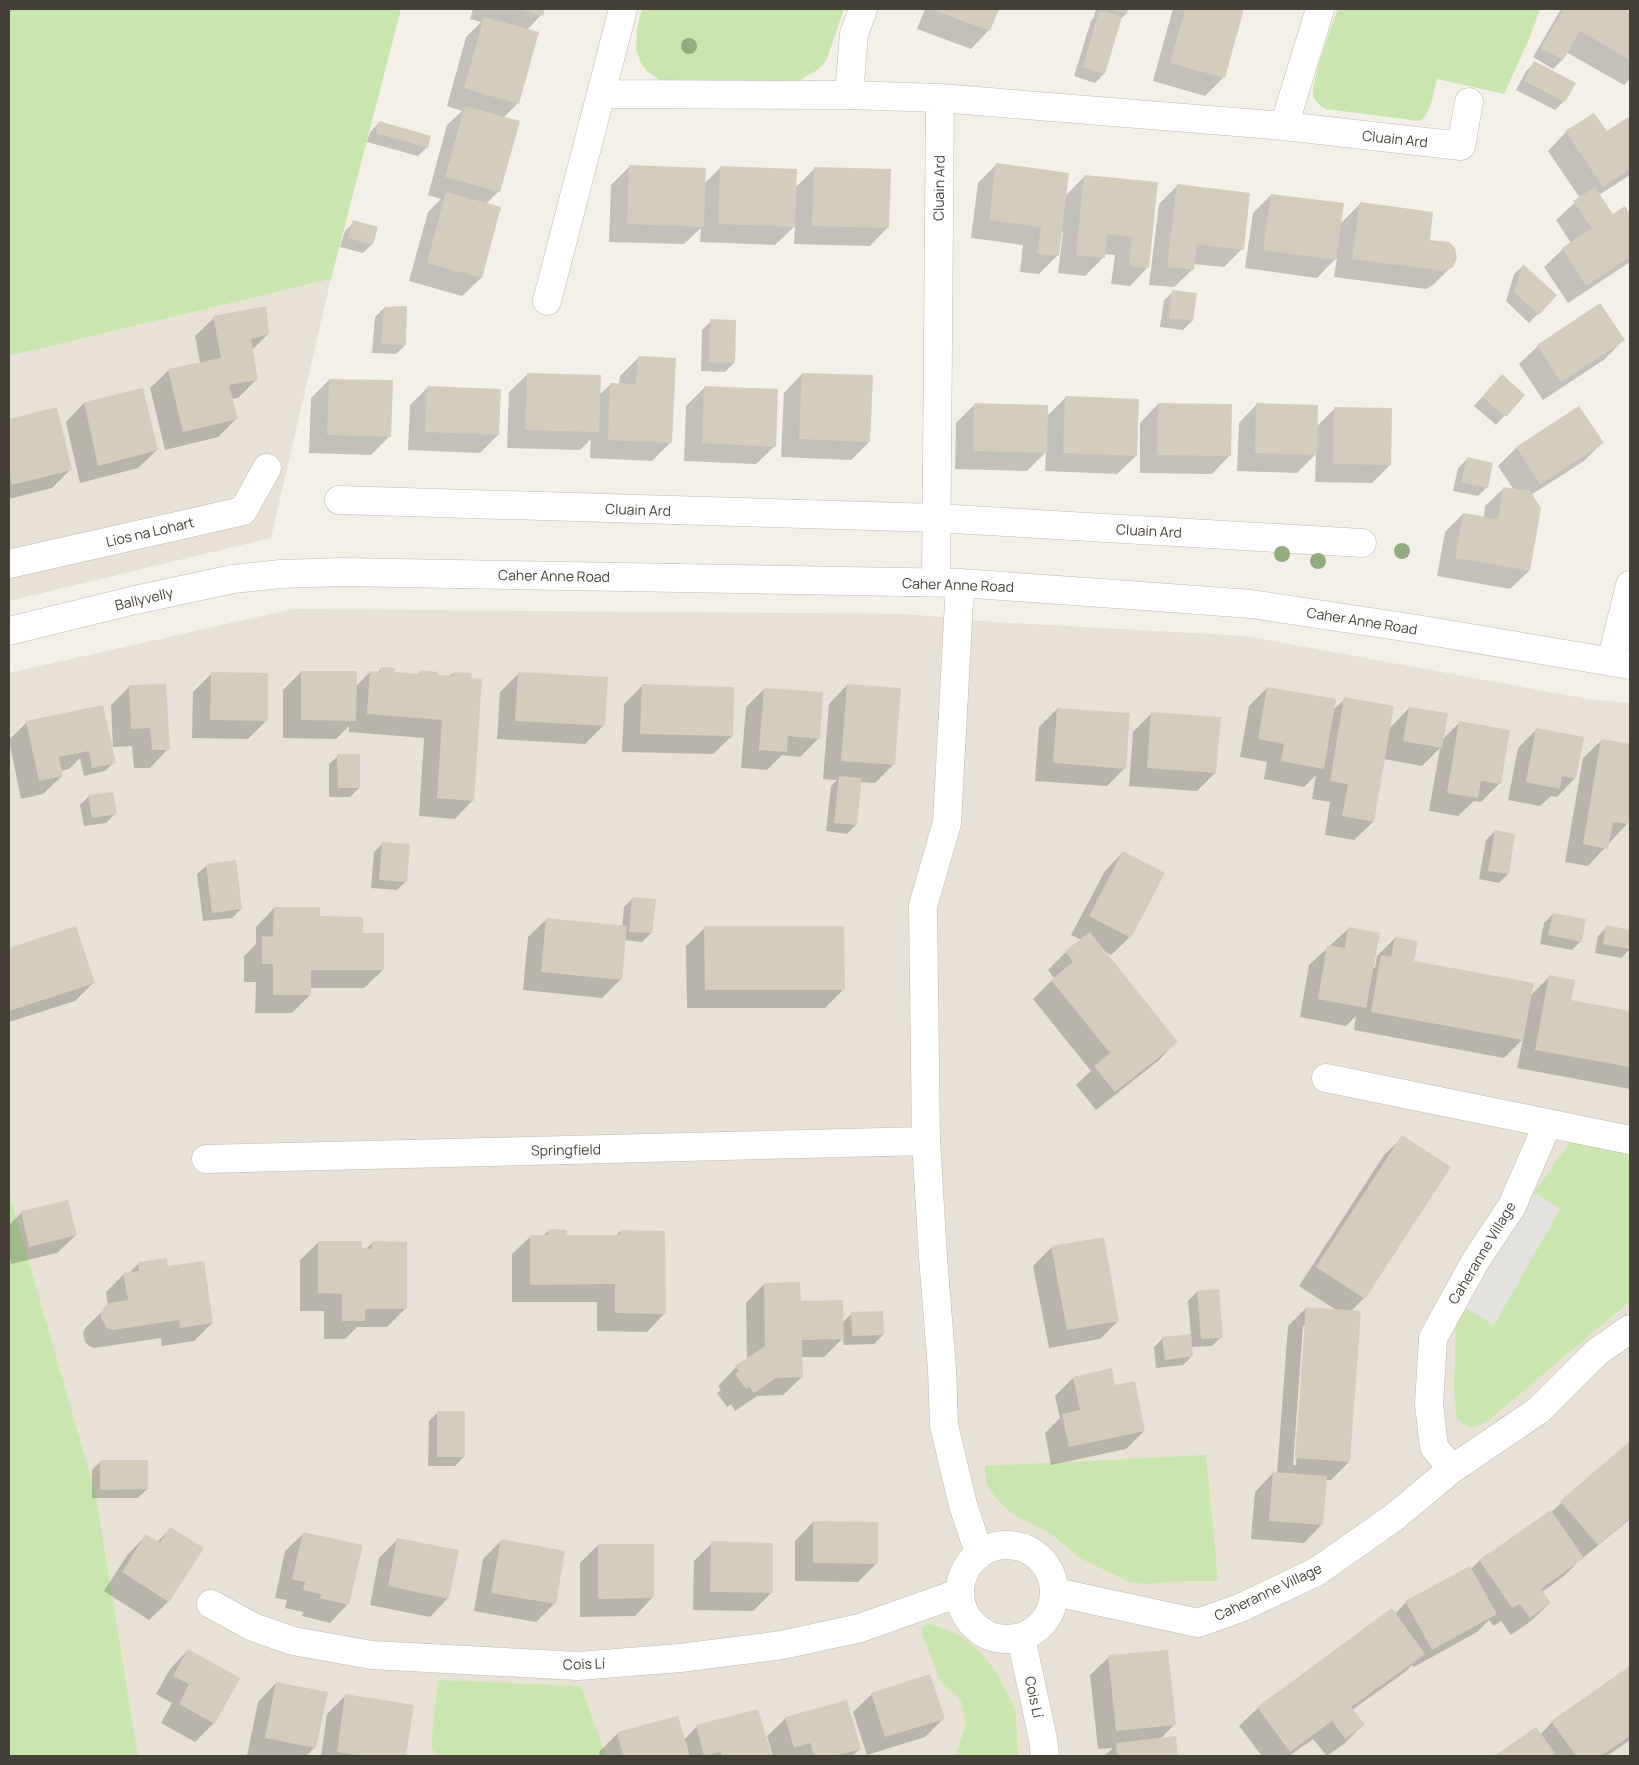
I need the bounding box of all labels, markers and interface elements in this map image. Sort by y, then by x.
street label: Cluain Ard [1361,126,1429,151]
street label: Cluain Ard [928,155,949,221]
street label: Cluain Ard [605,499,671,520]
street label: Lios na Lohart [104,512,196,551]
street label: Cluain Ard [1116,519,1182,542]
street label: Caher Anne Road [498,565,610,586]
street label: Caher Anne Road [902,573,1014,596]
street label: Ballyvelly [113,582,175,614]
street label: Caher Anne Road [1305,602,1419,639]
street label: Springfield [531,1139,601,1160]
street label: Caheranne Village [1443,1198,1520,1308]
street label: Caheranne Village [1211,1558,1325,1625]
street label: Cois Lí [563,1653,605,1674]
street label: Cois Lí [1021,1674,1048,1719]

